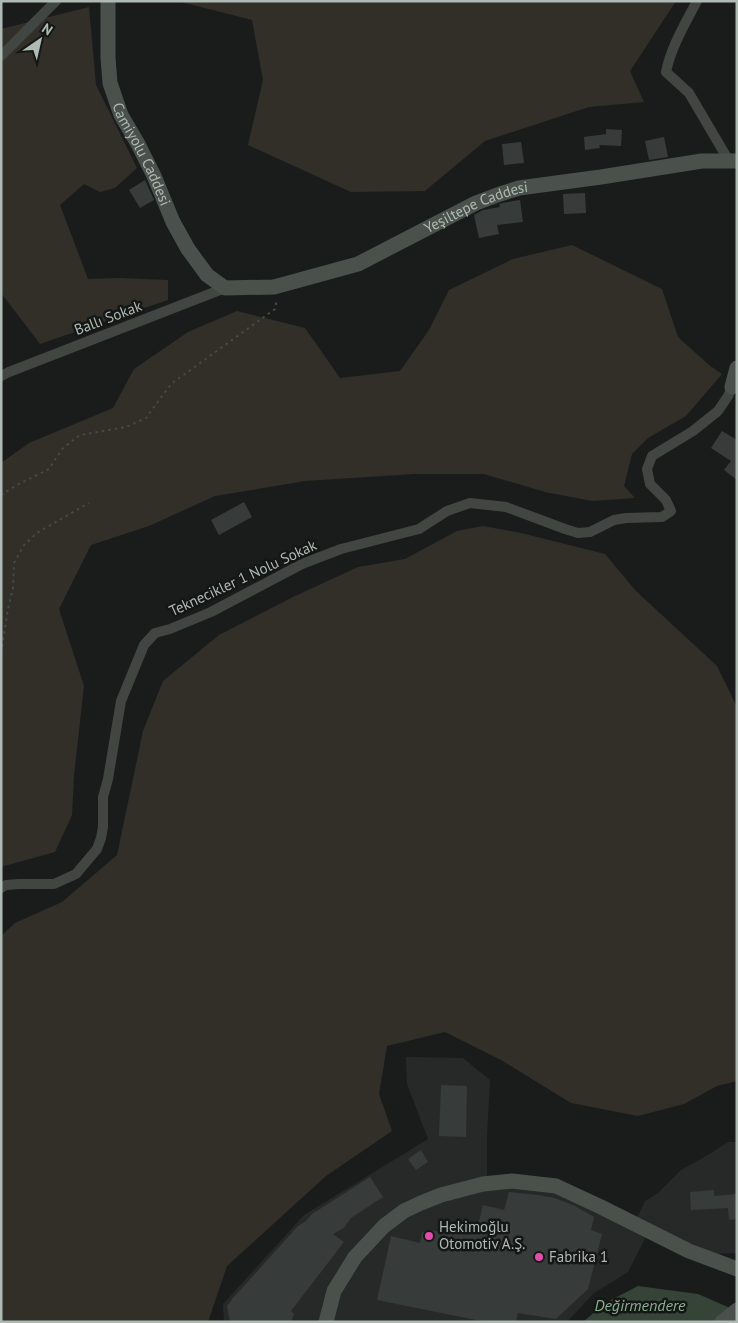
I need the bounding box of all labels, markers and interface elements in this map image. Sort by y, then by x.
north arrow [15,15,65,65]
text: N [38,19,56,39]
street label: Camiyolu Caddesi [108,100,175,208]
street label: Yeşiltepe Caddesi [421,177,529,237]
street label: Ballı Sokak [71,296,145,339]
street label: Teknecikler 1 Nolu Sokak [166,535,320,620]
place label: Hekimoğlu Otomotiv A.Ş. [439,1217,525,1253]
marker: Hekimoğlu Otomotiv A.Ş. [423,1230,435,1242]
place label: Fabrika 1 [549,1247,608,1266]
marker: Fabrika 1 [533,1251,545,1263]
water label: Değirmendere [595,1295,686,1315]

